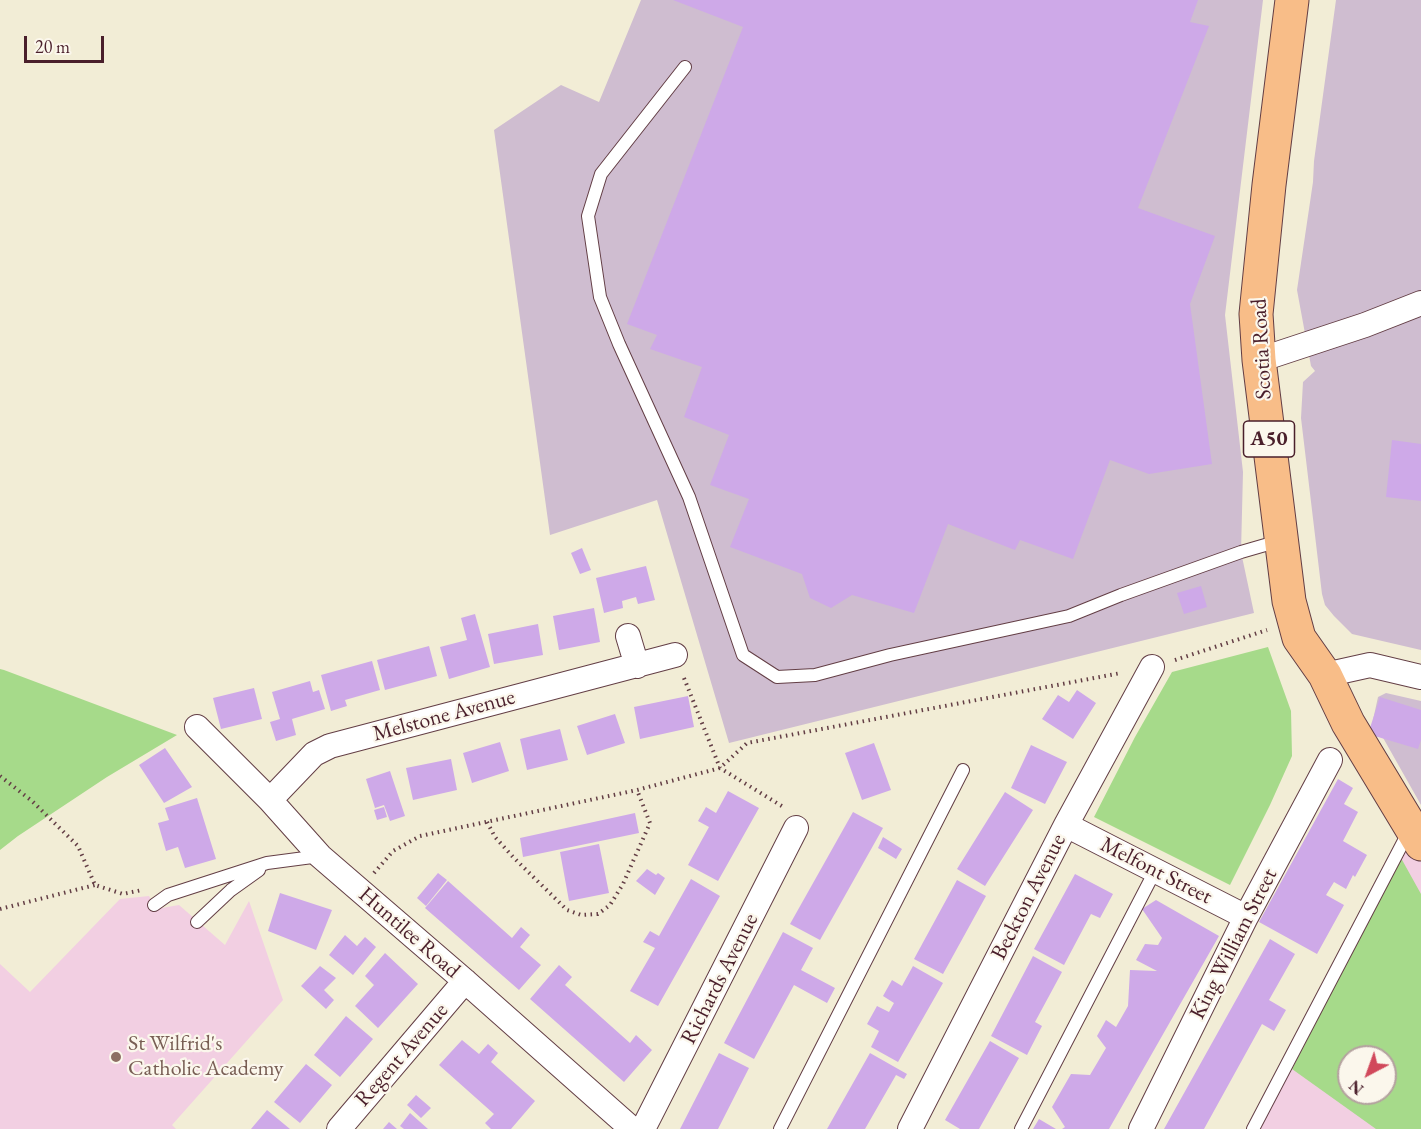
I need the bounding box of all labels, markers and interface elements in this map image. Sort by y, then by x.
scale bar [27,24,106,62]
text: 20 m [35,35,70,58]
street label: Scotia Road [1246,298,1278,400]
road number: A50 [1244,421,1294,457]
street label: Melstone Avenue [370,684,518,748]
street label: Beckton Avenue [986,830,1072,964]
street label: Melfont Street [1096,832,1216,910]
street label: King William Street [1185,864,1283,1024]
street label: Huntilee Road [353,882,465,984]
street label: Richards Avenue [676,909,764,1049]
street label: Regent Avenue [350,998,454,1112]
place label: St Wilfrid's Catholic Academy [128,1031,283,1082]
north arrow [1337,1045,1397,1105]
marker: St Wilfrid's Catholic Academy [109,1050,123,1064]
text: N [1344,1075,1368,1100]

